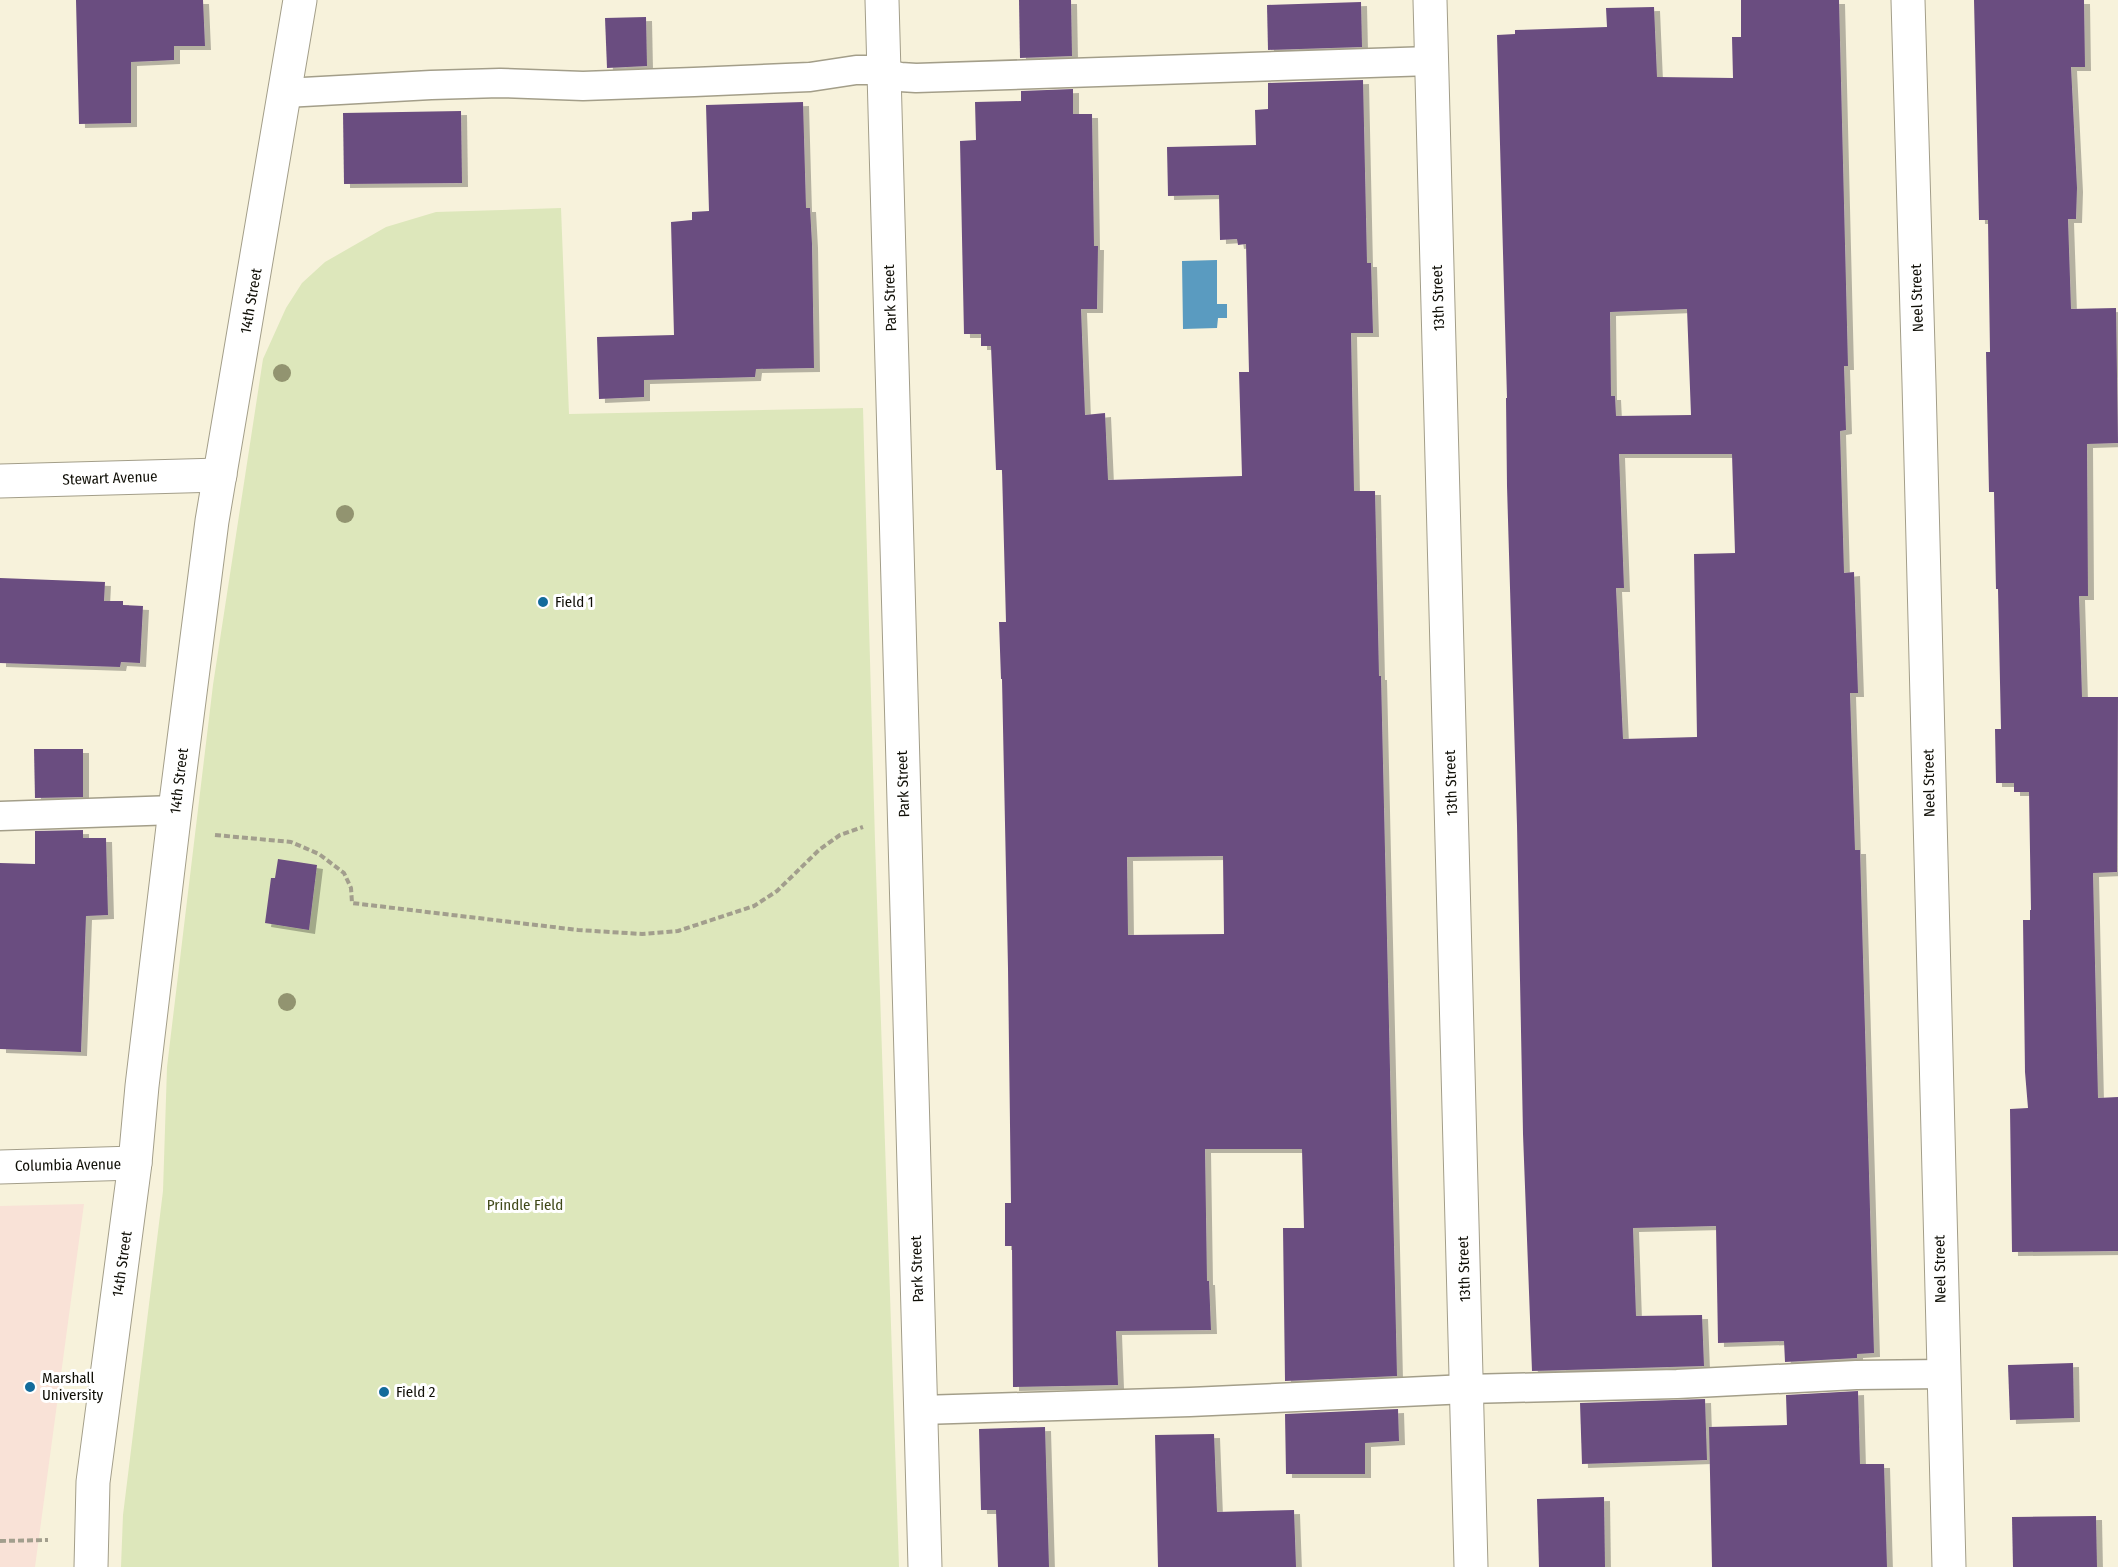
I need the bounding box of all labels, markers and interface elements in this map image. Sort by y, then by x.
street label: Neel Street [1907,263,1927,332]
street label: Park Street [880,264,900,332]
street label: 13th Street [1428,265,1448,331]
street label: 14th Street [236,267,266,335]
street label: Stewart Avenue [62,467,158,489]
place label: Field 1 [555,593,594,611]
marker: Field 1 [536,595,550,609]
street label: 14th Street [166,747,192,815]
street label: Neel Street [1919,749,1939,817]
street label: Park Street [893,750,913,818]
street label: 13th Street [1441,750,1461,816]
street label: Columbia Avenue [15,1155,121,1175]
park label: Prindle Field [487,1196,563,1214]
street label: 14th Street [108,1230,136,1298]
street label: Park Street [907,1235,927,1303]
street label: Neel Street [1930,1235,1950,1303]
street label: 13th Street [1454,1236,1474,1302]
place label: Marshall University [42,1369,104,1404]
marker: Marshall University [23,1380,37,1394]
place label: Field 2 [396,1383,436,1401]
marker: Field 2 [377,1385,391,1399]

